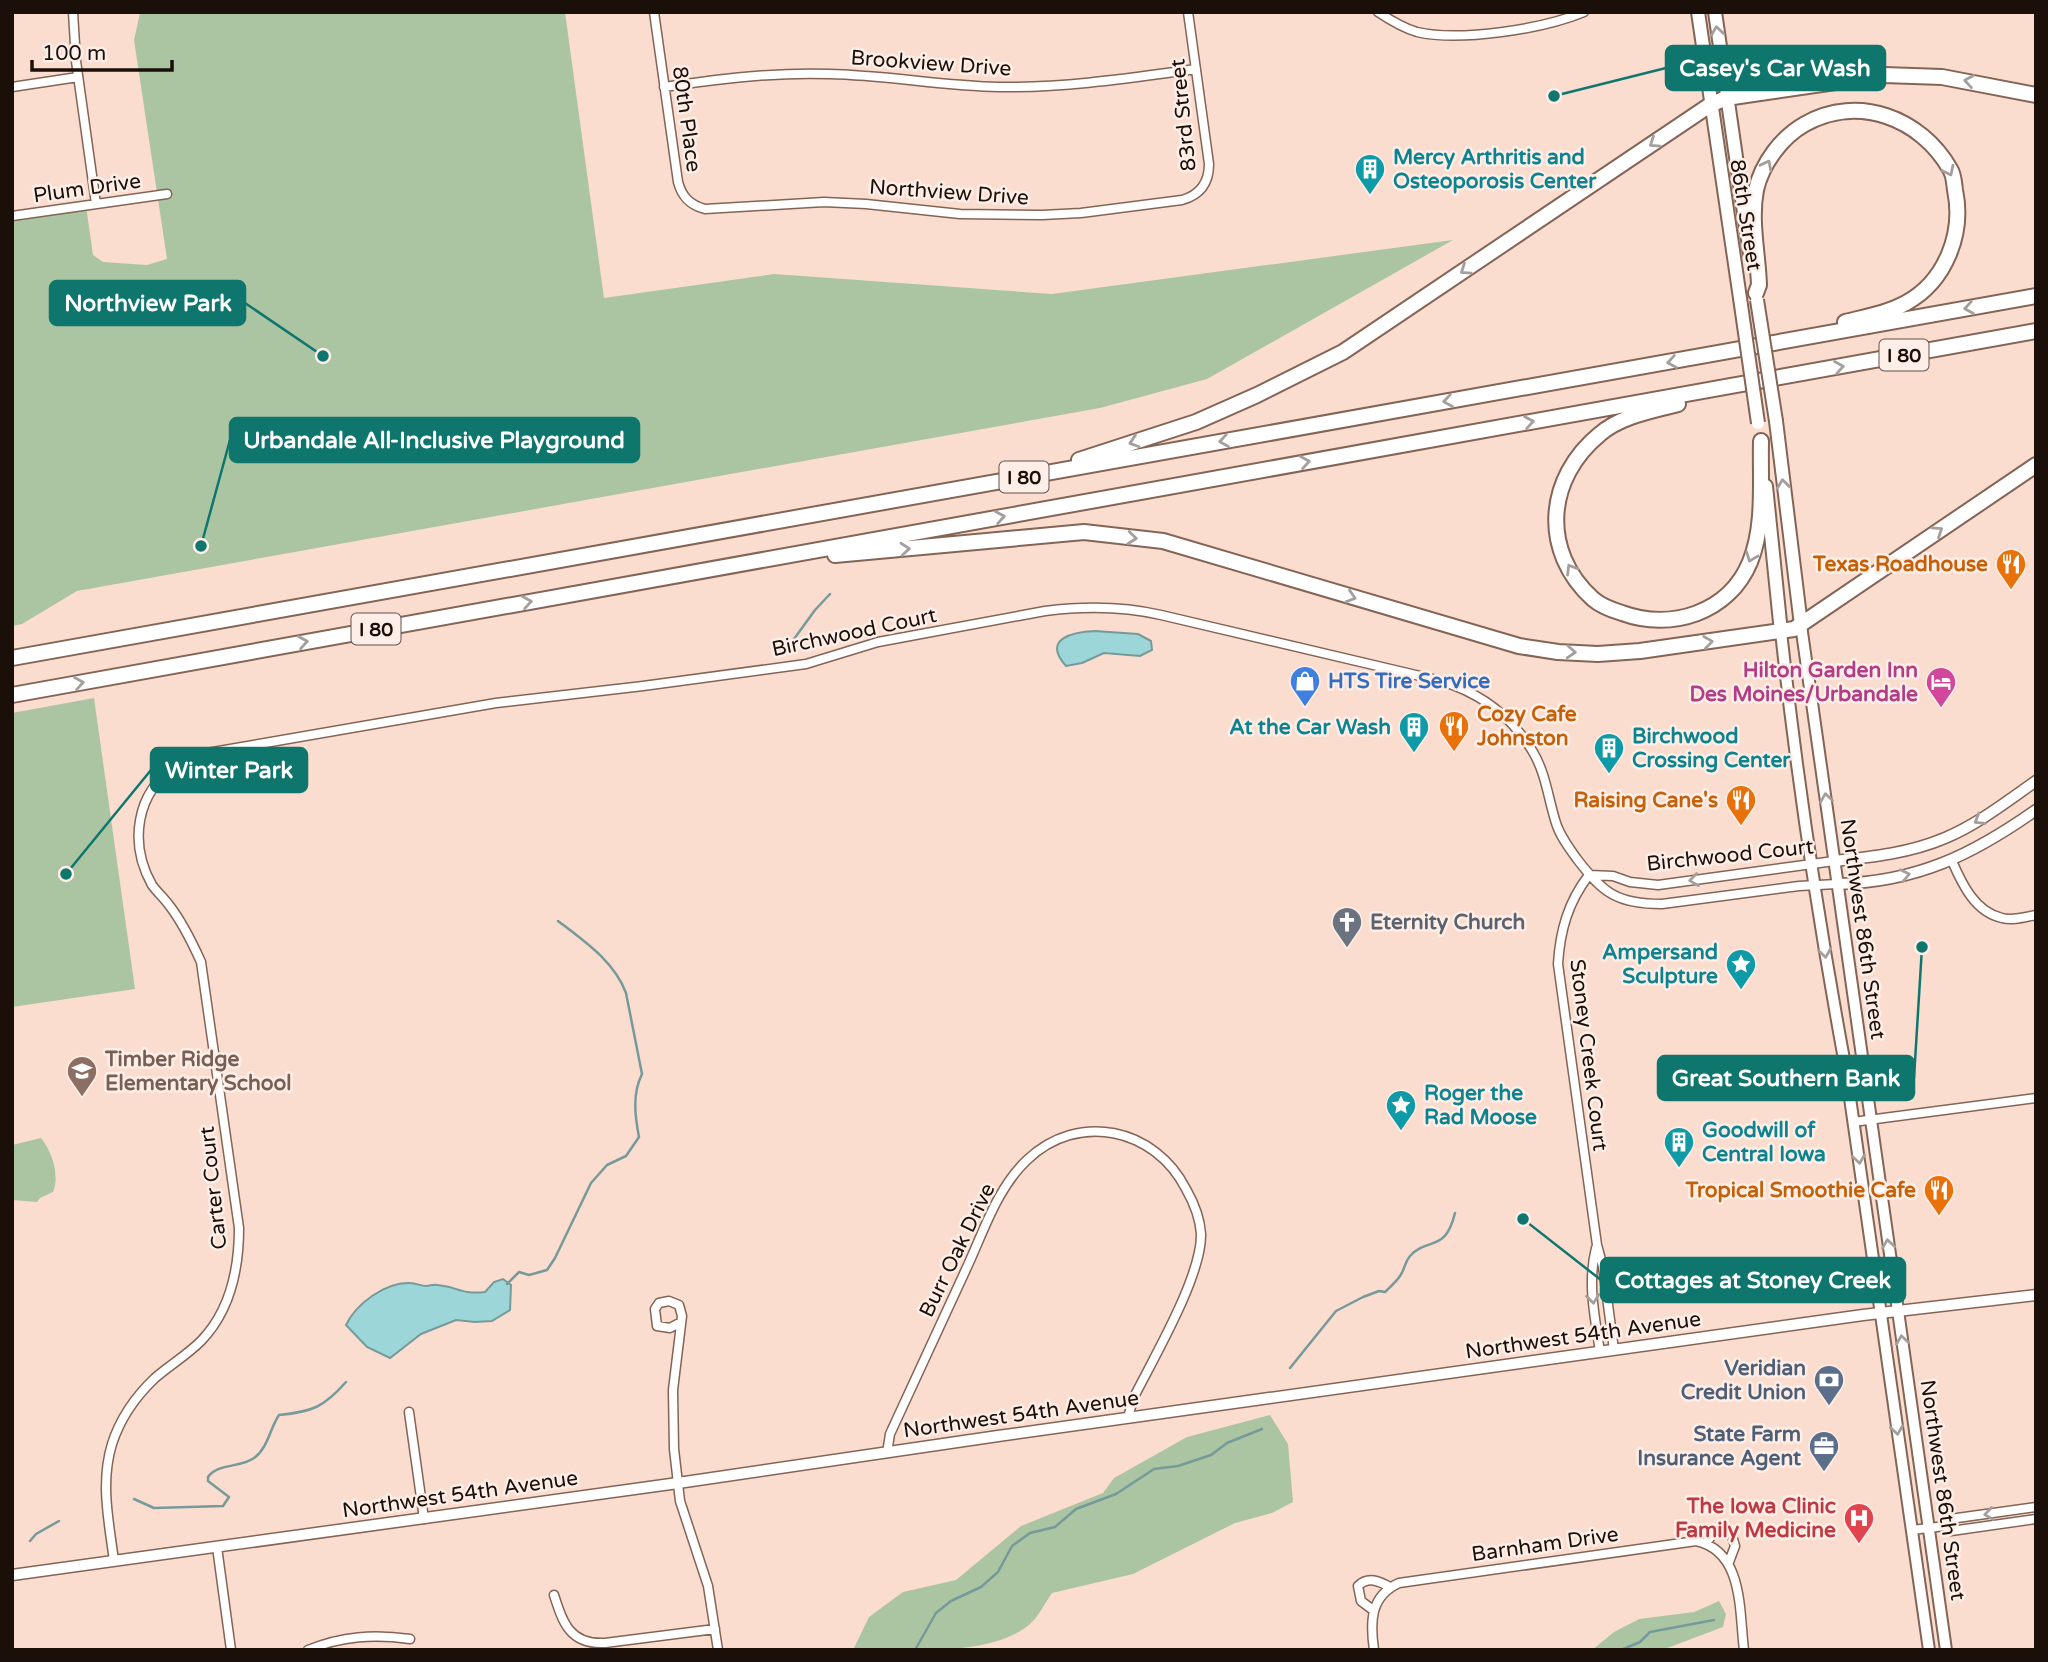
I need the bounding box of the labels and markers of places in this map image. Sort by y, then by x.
callout: Casey's Car Wash [1666,46,1885,90]
place label: Mercy Arthritis and Osteoporosis Center [1393,145,1597,194]
building icon: Mercy Arthritis and Osteoporosis Center [1353,152,1387,196]
callout: Northview Park [50,281,245,325]
callout: Urbandale All-Inclusive Playground [230,418,639,462]
restaurant icon: Texas Roadhouse [1994,547,2028,591]
place label: Texas Roadhouse [1812,552,1988,577]
place label: Hilton Garden Inn Des Moines/Urbandale [1690,658,1918,707]
shop icon: HTS Tire Service [1288,664,1322,708]
hotel icon: Hilton Garden Inn Des Moines/Urbandale [1924,665,1958,709]
place label: HTS Tire Service [1328,669,1490,694]
place label: Cozy Cafe Johnston [1476,702,1577,751]
restaurant icon: Cozy Cafe Johnston [1437,709,1471,753]
building icon: At the Car Wash [1397,710,1431,754]
place label: At the Car Wash [1229,715,1391,740]
place label: Birchwood Crossing Center [1632,724,1791,773]
building icon: Birchwood Crossing Center [1592,731,1626,775]
callout: Winter Park [151,748,307,792]
restaurant icon: Raising Cane's [1724,783,1758,827]
place label: Raising Cane's [1573,788,1718,813]
church icon: Eternity Church [1330,905,1364,949]
place label: Eternity Church [1370,910,1525,935]
place label: Ampersand Sculpture [1602,940,1718,989]
place icon: Ampersand Sculpture [1724,947,1758,991]
place label: Timber Ridge Elementary School [104,1047,292,1096]
school or university icon: Timber Ridge Elementary School [65,1054,99,1098]
callout: Great Southern Bank [1658,1056,1914,1100]
place label: Roger the Rad Moose [1424,1081,1537,1130]
place icon: Roger the Rad Moose [1384,1088,1418,1132]
place label: Goodwill of Central Iowa [1702,1118,1826,1167]
building icon: Goodwill of Central Iowa [1662,1125,1696,1169]
restaurant icon: Tropical Smoothie Cafe [1922,1173,1956,1217]
place label: Tropical Smoothie Cafe [1685,1178,1916,1203]
callout: Cottages at Stoney Creek [1601,1258,1905,1302]
place label: Veridian Credit Union [1681,1356,1806,1405]
bank icon: Veridian Credit Union [1812,1363,1846,1407]
place label: State Farm Insurance Agent [1637,1422,1801,1471]
office icon: State Farm Insurance Agent [1807,1429,1841,1473]
place label: The Iowa Clinic Family Medicine [1675,1494,1836,1543]
hospital icon: The Iowa Clinic Family Medicine [1842,1501,1876,1545]

